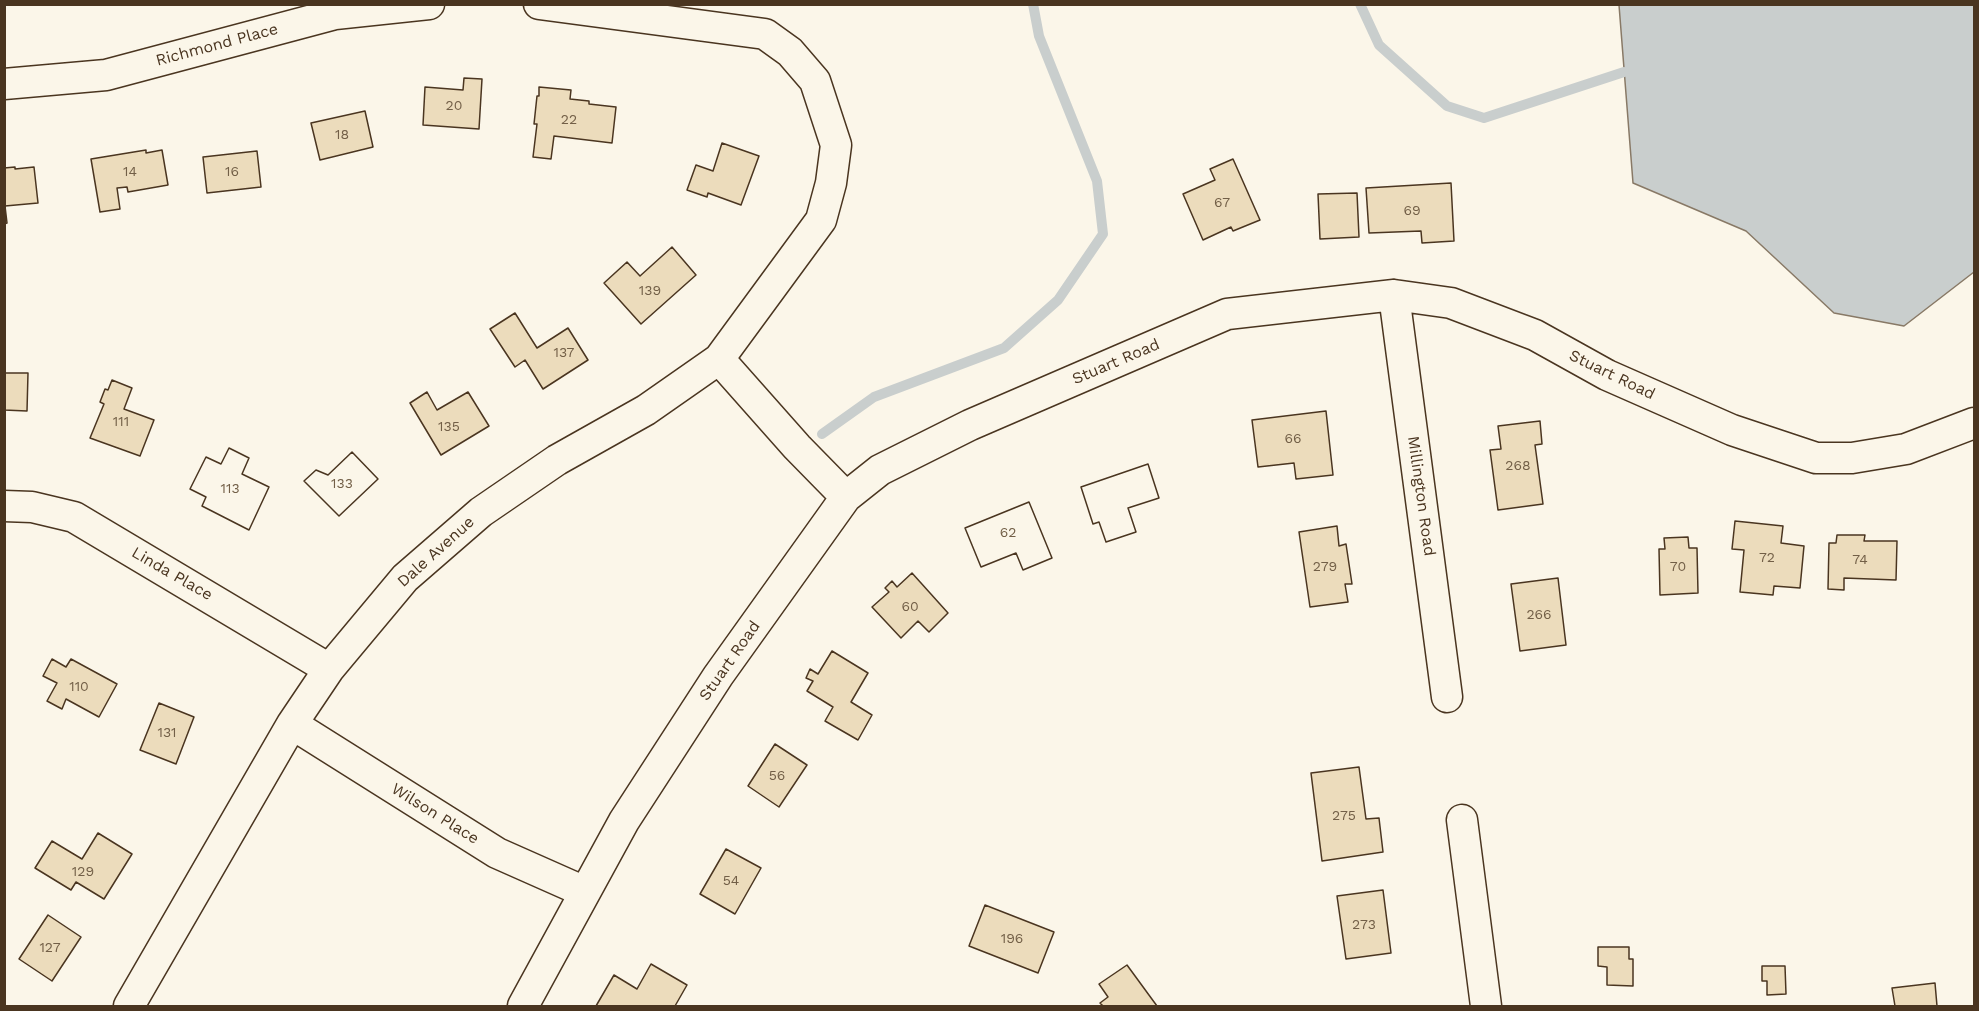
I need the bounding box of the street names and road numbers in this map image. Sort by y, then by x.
street label: Richmond Place [154,19,280,71]
street label: Stuart Road [1069,335,1163,389]
street label: Stuart Road [1566,346,1658,404]
street label: Millington Road [1403,435,1439,557]
street label: Dale Avenue [394,512,478,592]
street label: Linda Place [128,543,216,605]
street label: Stuart Road [695,617,765,705]
street label: Wilson Place [388,779,482,849]

